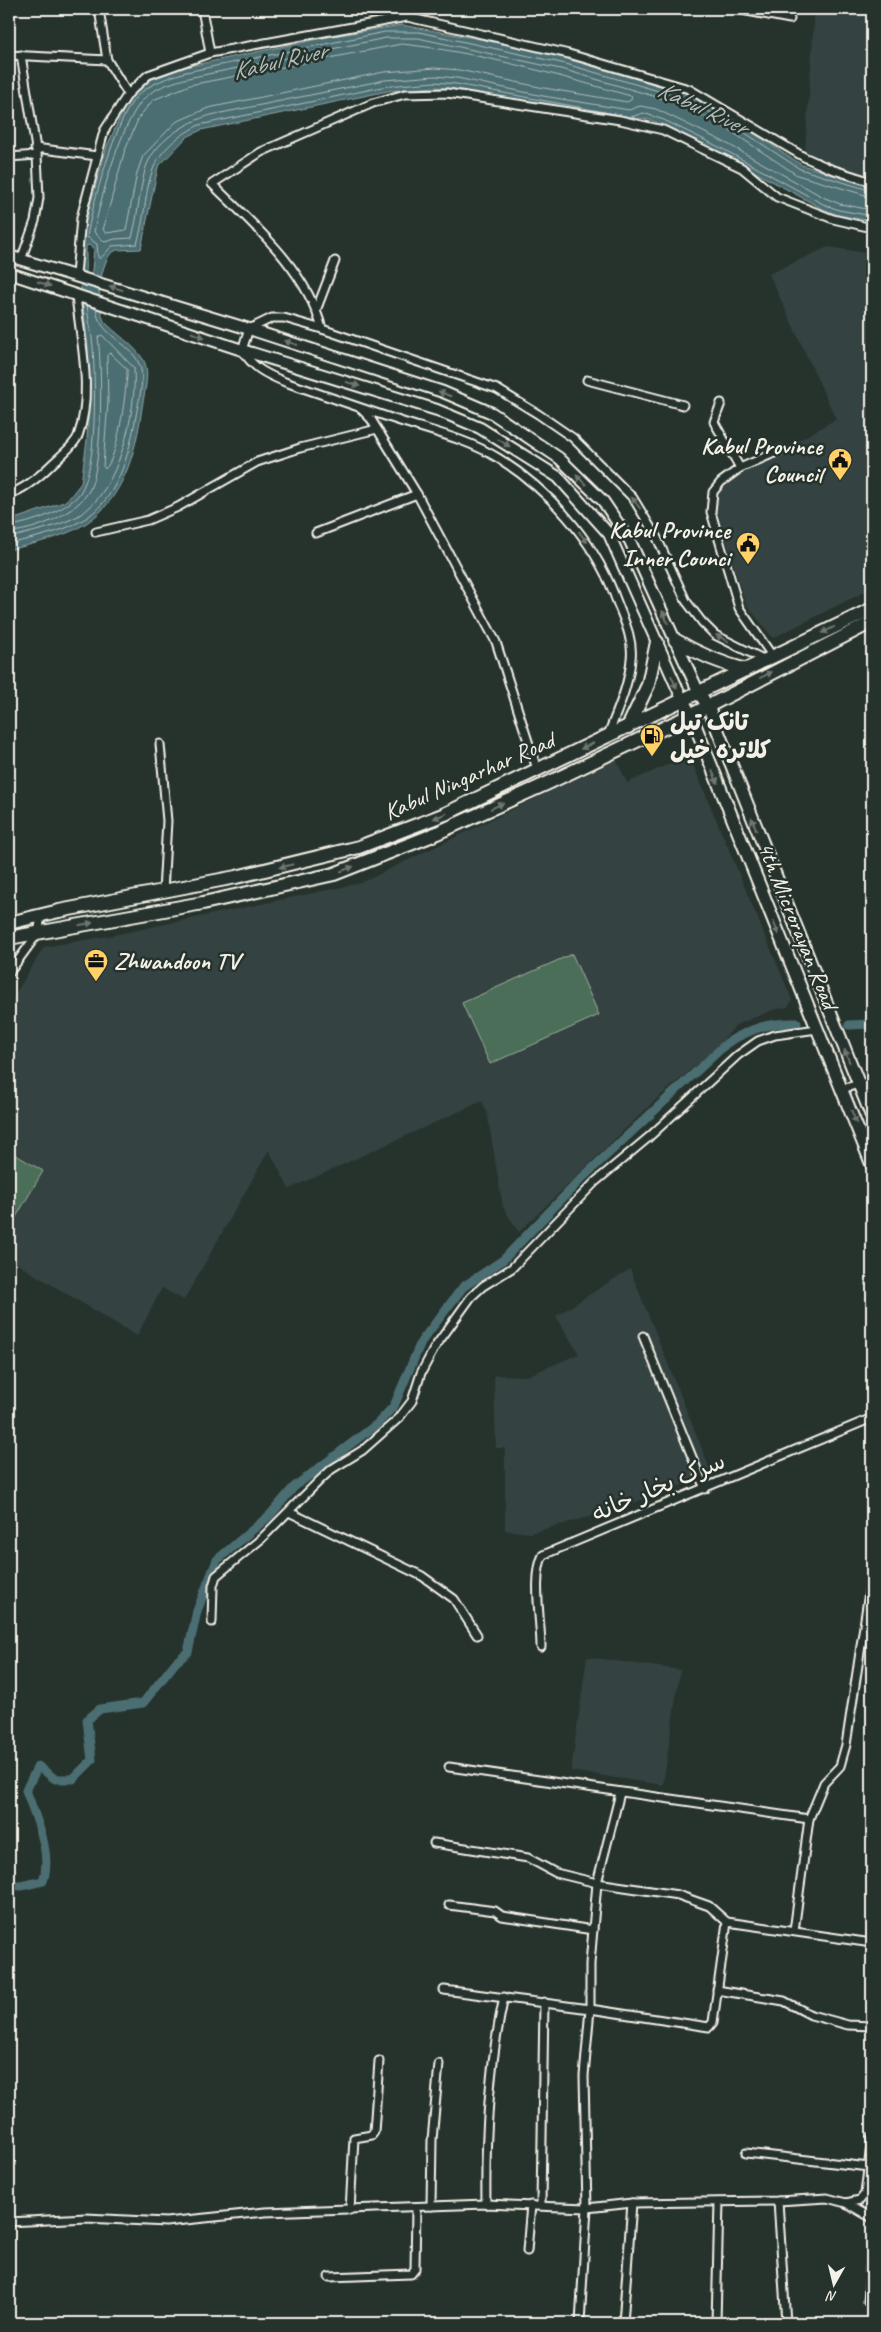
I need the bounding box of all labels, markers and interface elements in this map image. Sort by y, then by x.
water label: Kabul River [229,34,334,87]
water label: Kabul River [653,73,757,145]
one-way arrow [36,281,51,288]
one-way arrow [108,283,123,291]
one-way arrow [191,332,206,339]
one-way arrow [283,339,298,346]
one-way arrow [346,380,361,388]
one-way arrow [438,389,452,397]
place label: Kabul Province Council [701,431,827,489]
one-way arrow [497,439,510,448]
public building icon: Kabul Province Council [827,447,853,481]
one-way arrow [575,474,587,486]
one-way arrow [631,497,642,510]
place label: Kabul Province Inner Counci [609,515,733,573]
one-way arrow [578,530,588,544]
public building icon: Kabul Province Inner Counci [735,531,761,565]
one-way arrow [661,610,669,624]
one-way arrow [821,626,835,634]
one-way arrow [715,634,729,642]
one-way arrow [759,671,774,680]
one-way arrow [671,675,679,689]
place label: تانک تیل کلاتره خیل [670,707,771,765]
fuel station icon: تانک تیل کلاتره خیل [639,723,665,757]
street label: Kabul Ningarhar Road [379,724,562,827]
one-way arrow [580,742,594,750]
one-way arrow [712,770,720,784]
one-way arrow [490,801,504,809]
one-way arrow [433,812,447,820]
one-way arrow [750,817,758,831]
street label: 4th Microrayan Road [751,837,847,1016]
one-way arrow [279,862,294,870]
one-way arrow [340,865,355,873]
one-way arrow [78,920,93,928]
one-way arrow [772,921,780,936]
place label: Zhwandoon TV [114,946,245,976]
office icon: Zhwandoon TV [83,948,109,982]
one-way arrow [843,1049,851,1063]
one-way arrow [851,1110,858,1125]
street label: سرک بخار خانه [587,1445,729,1529]
north arrow [808,2260,858,2310]
text: N [824,2287,838,2305]

